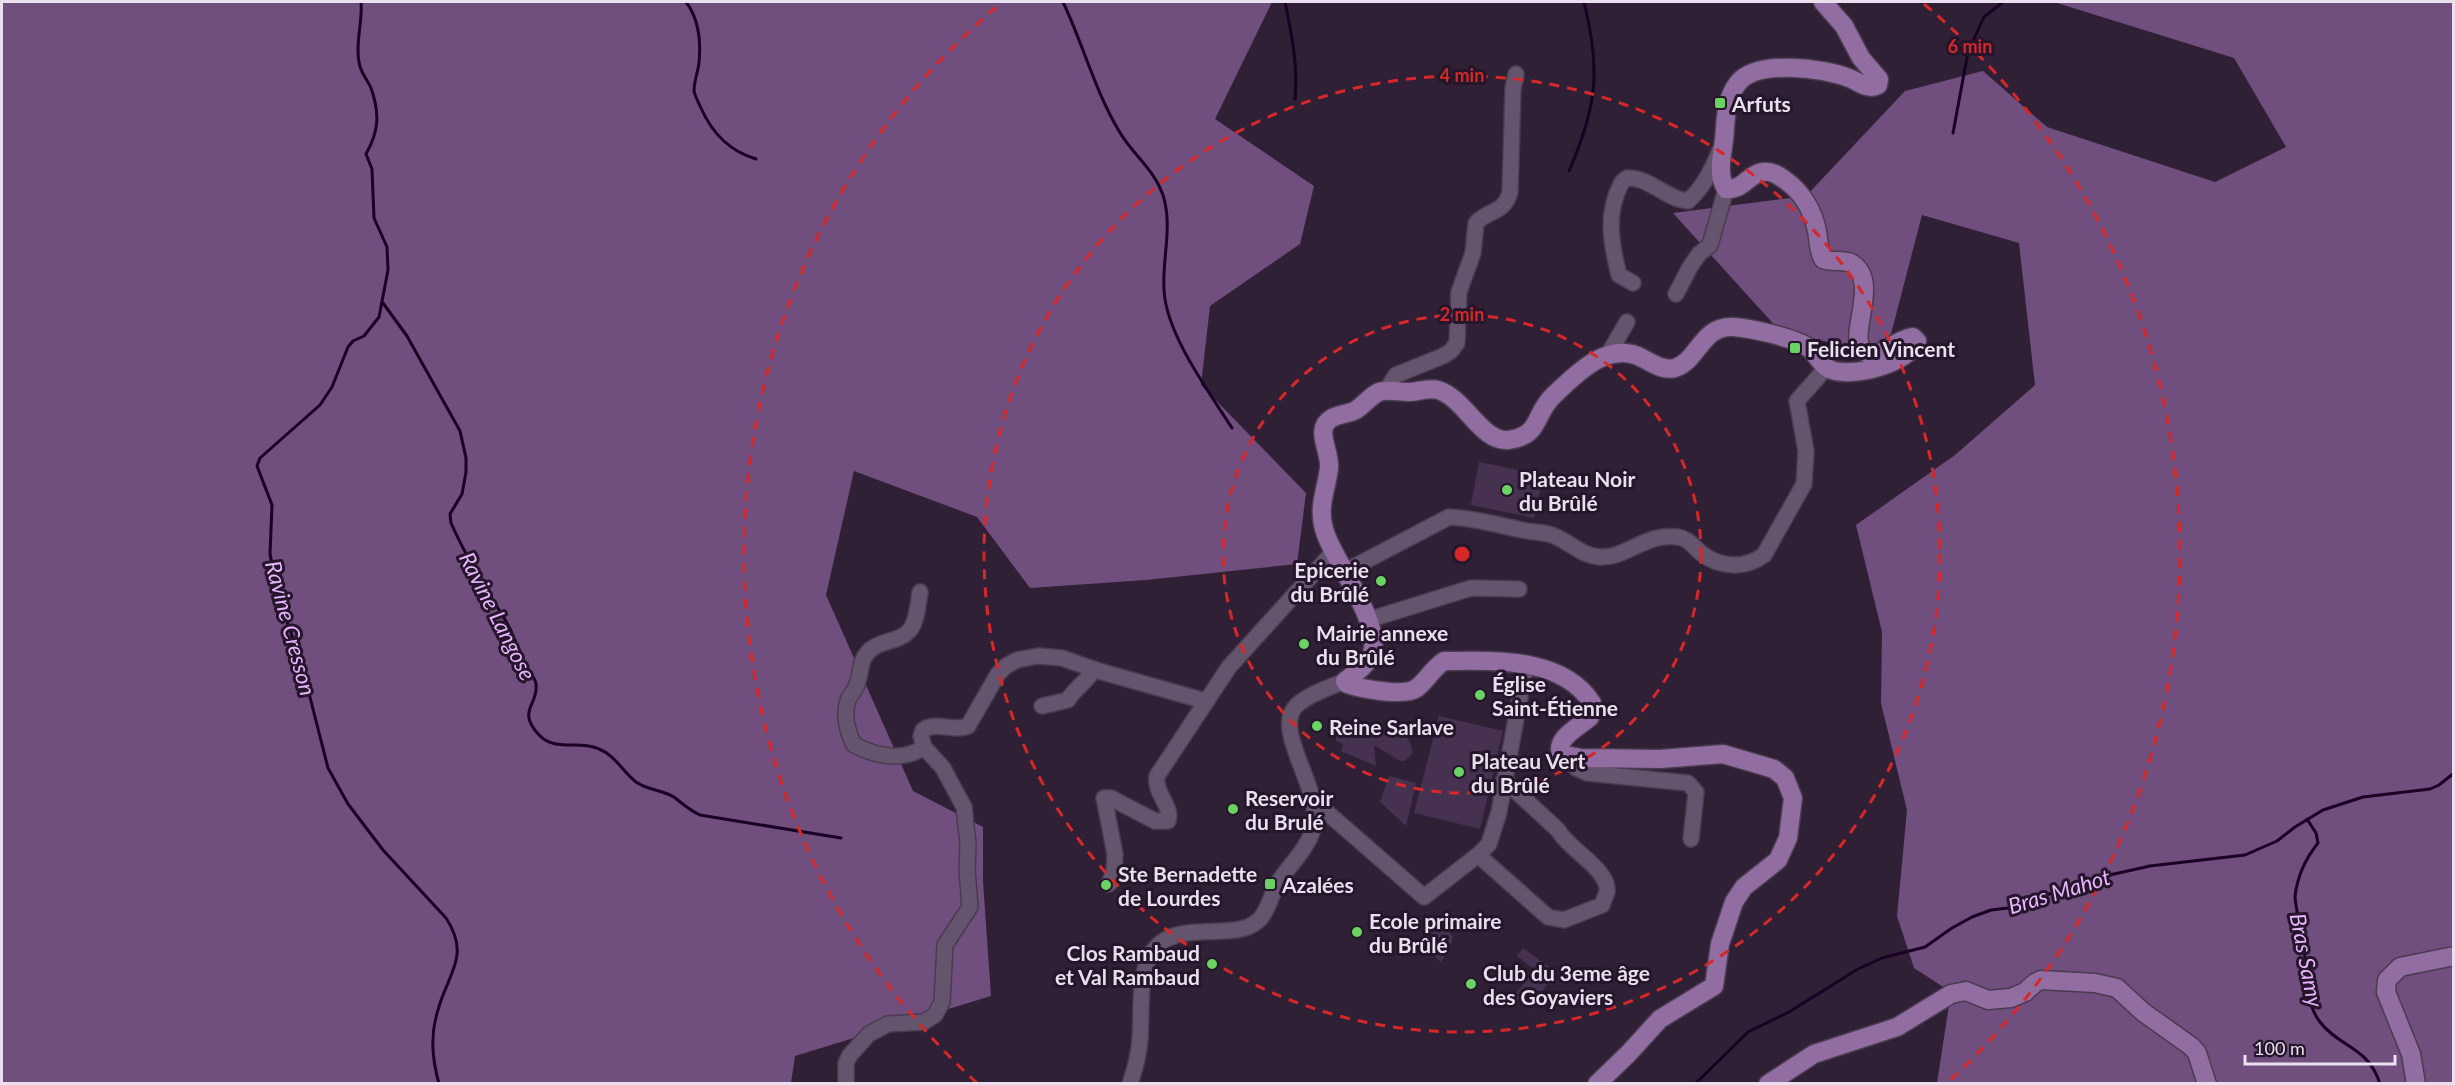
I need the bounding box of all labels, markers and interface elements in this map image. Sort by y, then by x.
text: 6 min [1948,35,1992,57]
text: 4 min [1440,64,1484,86]
place label: Arfuts [1731,91,1791,116]
marker: Arfuts [1713,96,1727,110]
text: 2 min [1440,303,1484,325]
place label: Felicien Vincent [1807,336,1955,361]
marker: Felicien Vincent [1788,341,1802,355]
place label: Plateau Noir du Brûlé [1519,466,1635,515]
marker: Plateau Noir du Brûlé [1500,483,1514,497]
centre of rings [1452,544,1472,564]
water label: Ravine Langose [454,547,542,685]
place label: Epicerie du Brûlé [1290,557,1369,606]
water label: Ravine Cresson [260,558,322,698]
marker: Epicerie du Brûlé [1374,574,1388,588]
place label: Mairie annexe du Brûlé [1316,620,1448,669]
marker: Mairie annexe du Brûlé [1297,637,1311,651]
place label: Église Saint-Étienne [1492,671,1618,720]
marker: Église Saint-Étienne [1473,688,1487,702]
place label: Reine Sarlave [1329,714,1454,739]
marker: Reine Sarlave [1310,719,1324,733]
place label: Plateau Vert du Brûlé [1471,748,1585,797]
marker: Plateau Vert du Brûlé [1452,765,1466,779]
place label: Reservoir du Brulé [1245,785,1333,834]
marker: Reservoir du Brulé [1226,802,1240,816]
place label: Ste Bernadette de Lourdes [1118,861,1257,910]
water label: Bras Mahot [2005,863,2114,919]
place label: Azalées [1281,872,1354,897]
marker: Azalées [1263,877,1277,891]
marker: Ste Bernadette de Lourdes [1099,878,1113,892]
place label: Ecole primaire du Brûlé [1369,908,1502,957]
water label: Bras Samy [2285,911,2329,1010]
marker: Ecole primaire du Brûlé [1350,925,1364,939]
place label: Clos Rambaud et Val Rambaud [1055,940,1200,989]
marker: Clos Rambaud et Val Rambaud [1205,957,1219,971]
place label: Club du 3eme âge des Goyaviers [1483,960,1650,1009]
marker: Club du 3eme âge des Goyaviers [1464,977,1478,991]
scale bar [2245,1028,2395,1066]
text: 100 m [2254,1037,2305,1059]

